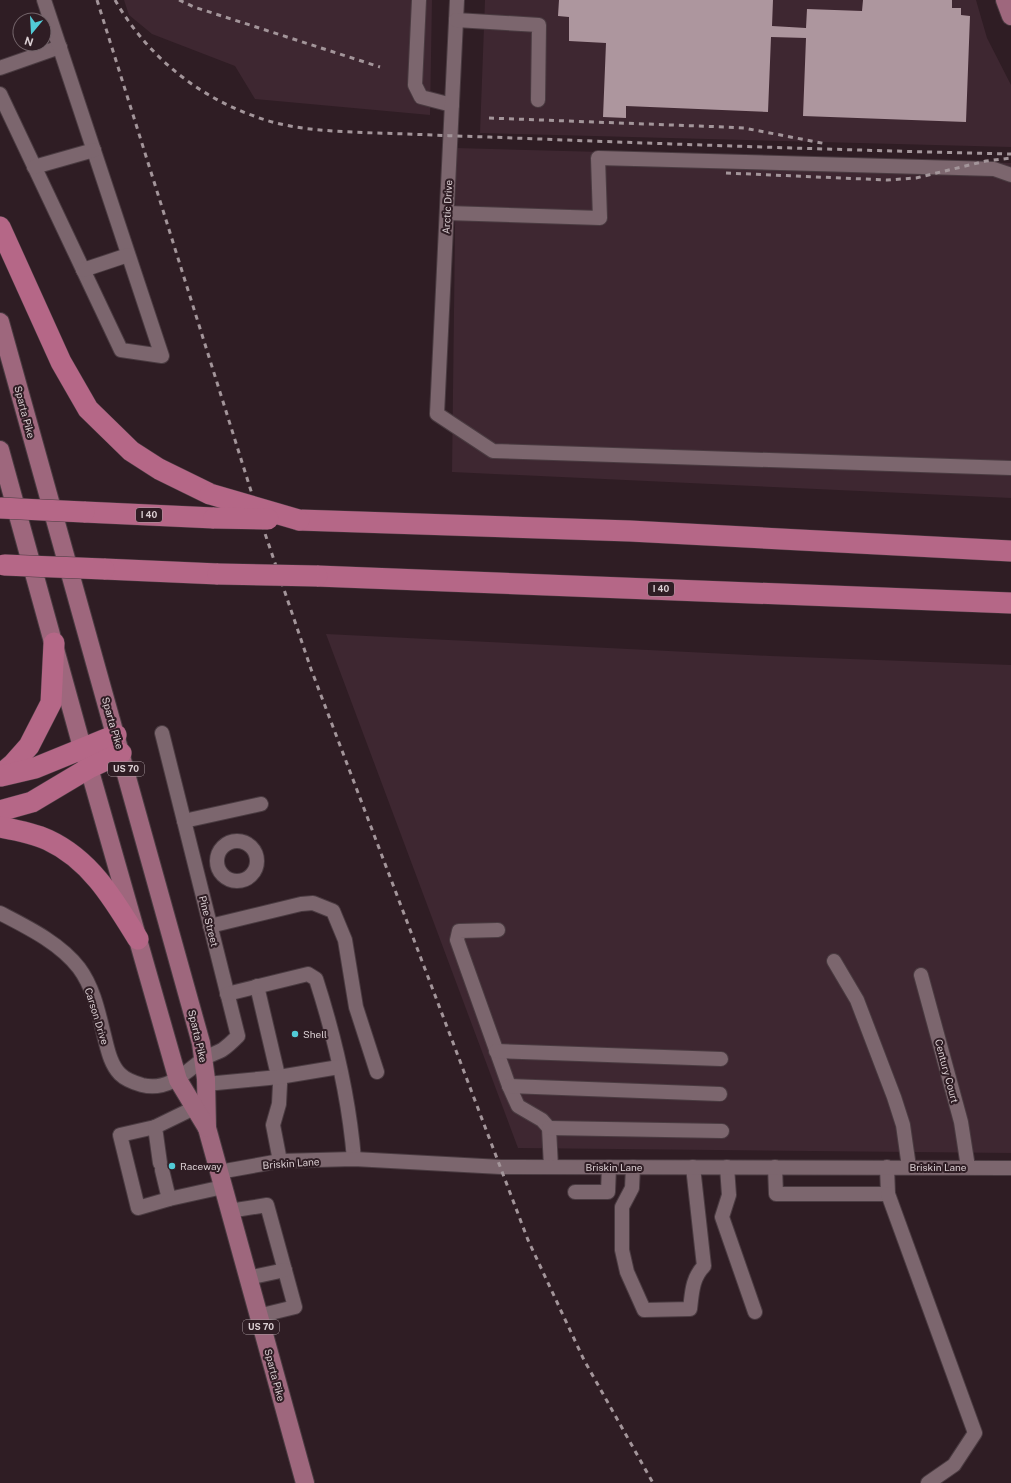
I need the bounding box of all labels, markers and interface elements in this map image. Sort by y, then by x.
north arrow [12,12,52,52]
text: N [23,34,35,49]
street label: Arctic Drive [440,179,454,234]
street label: Sparta Pike [12,385,38,440]
road number: I 40 [136,508,162,522]
road number: I 40 [648,582,674,596]
street label: Sparta Pike [100,696,126,751]
road number: US 70 [108,762,144,776]
street label: Pine Street [197,894,221,948]
street label: Carson Drive [83,986,111,1046]
street label: Sparta Pike [186,1009,210,1064]
place label: Shell [303,1028,327,1040]
marker: Shell [290,1029,300,1039]
street label: Century Court [933,1038,961,1104]
street label: Briskin Lane [262,1155,320,1171]
place label: Raceway [180,1160,222,1172]
marker: Raceway [167,1161,177,1171]
street label: Briskin Lane [585,1161,643,1173]
street label: Briskin Lane [909,1161,967,1173]
road number: US 70 [243,1320,279,1334]
street label: Sparta Pike [262,1348,288,1403]

